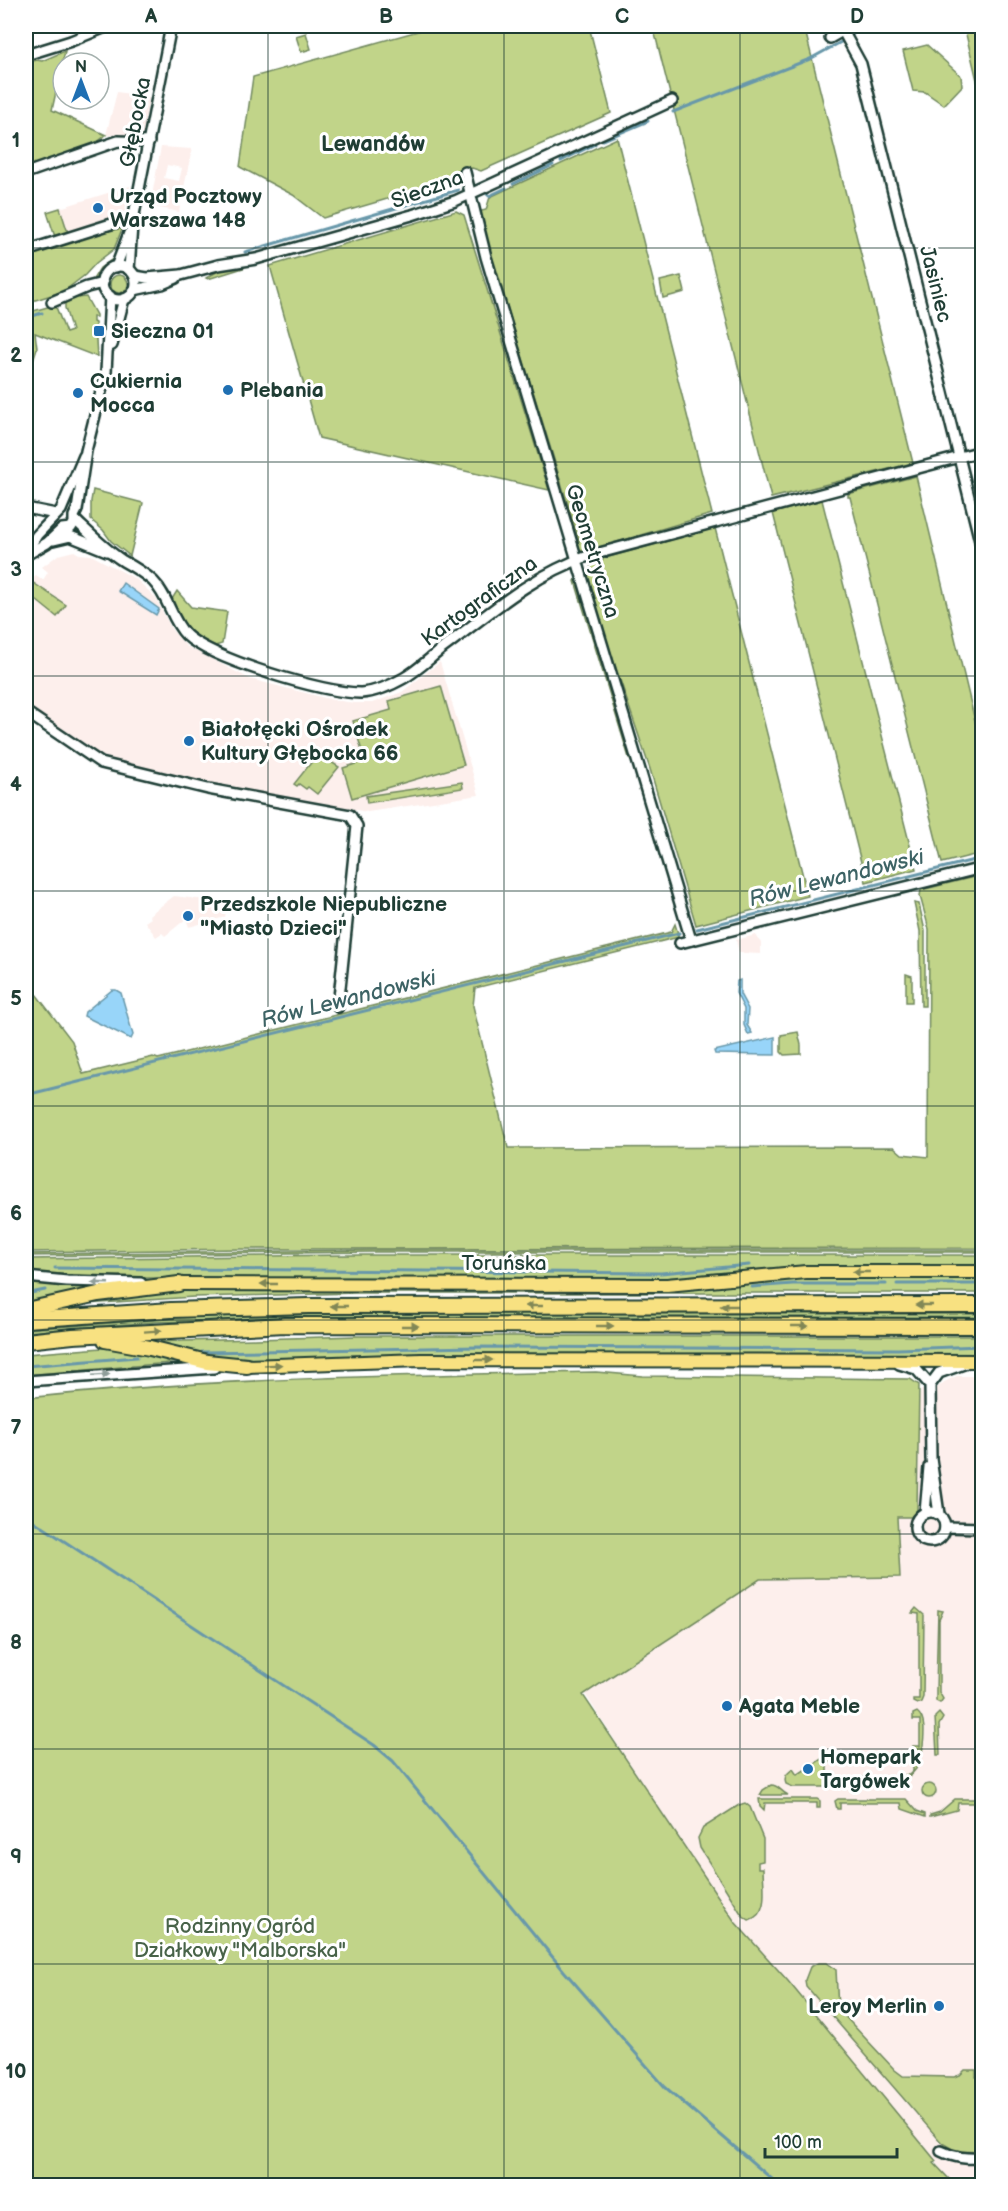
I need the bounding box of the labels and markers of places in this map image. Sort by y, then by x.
place label: Urząd Pocztowy Warszawa 148 [110,184,262,233]
marker: Urząd Pocztowy Warszawa 148 [91,201,105,215]
place label: Sieczna 01 [111,319,214,344]
marker: Sieczna 01 [92,324,106,338]
place label: Cukiernia Mocca [90,369,182,418]
place label: Plebania [240,378,324,403]
marker: Plebania [221,383,235,397]
marker: Cukiernia Mocca [71,386,85,400]
place label: Białołęcki Ośrodek Kultury Głębocka 66 [201,717,399,766]
marker: Białołęcki Ośrodek Kultury Głębocka 66 [182,734,196,748]
place label: Przedszkole Niepubliczne "Miasto Dzieci" [200,892,447,941]
marker: Przedszkole Niepubliczne "Miasto Dzieci" [181,909,195,923]
place label: Agata Meble [738,1694,860,1719]
marker: Agata Meble [720,1699,734,1713]
place label: Homepark Targówek [820,1745,921,1794]
marker: Homepark Targówek [801,1762,815,1776]
place label: Leroy Merlin [808,1994,927,2019]
marker: Leroy Merlin [932,1999,946,2013]

